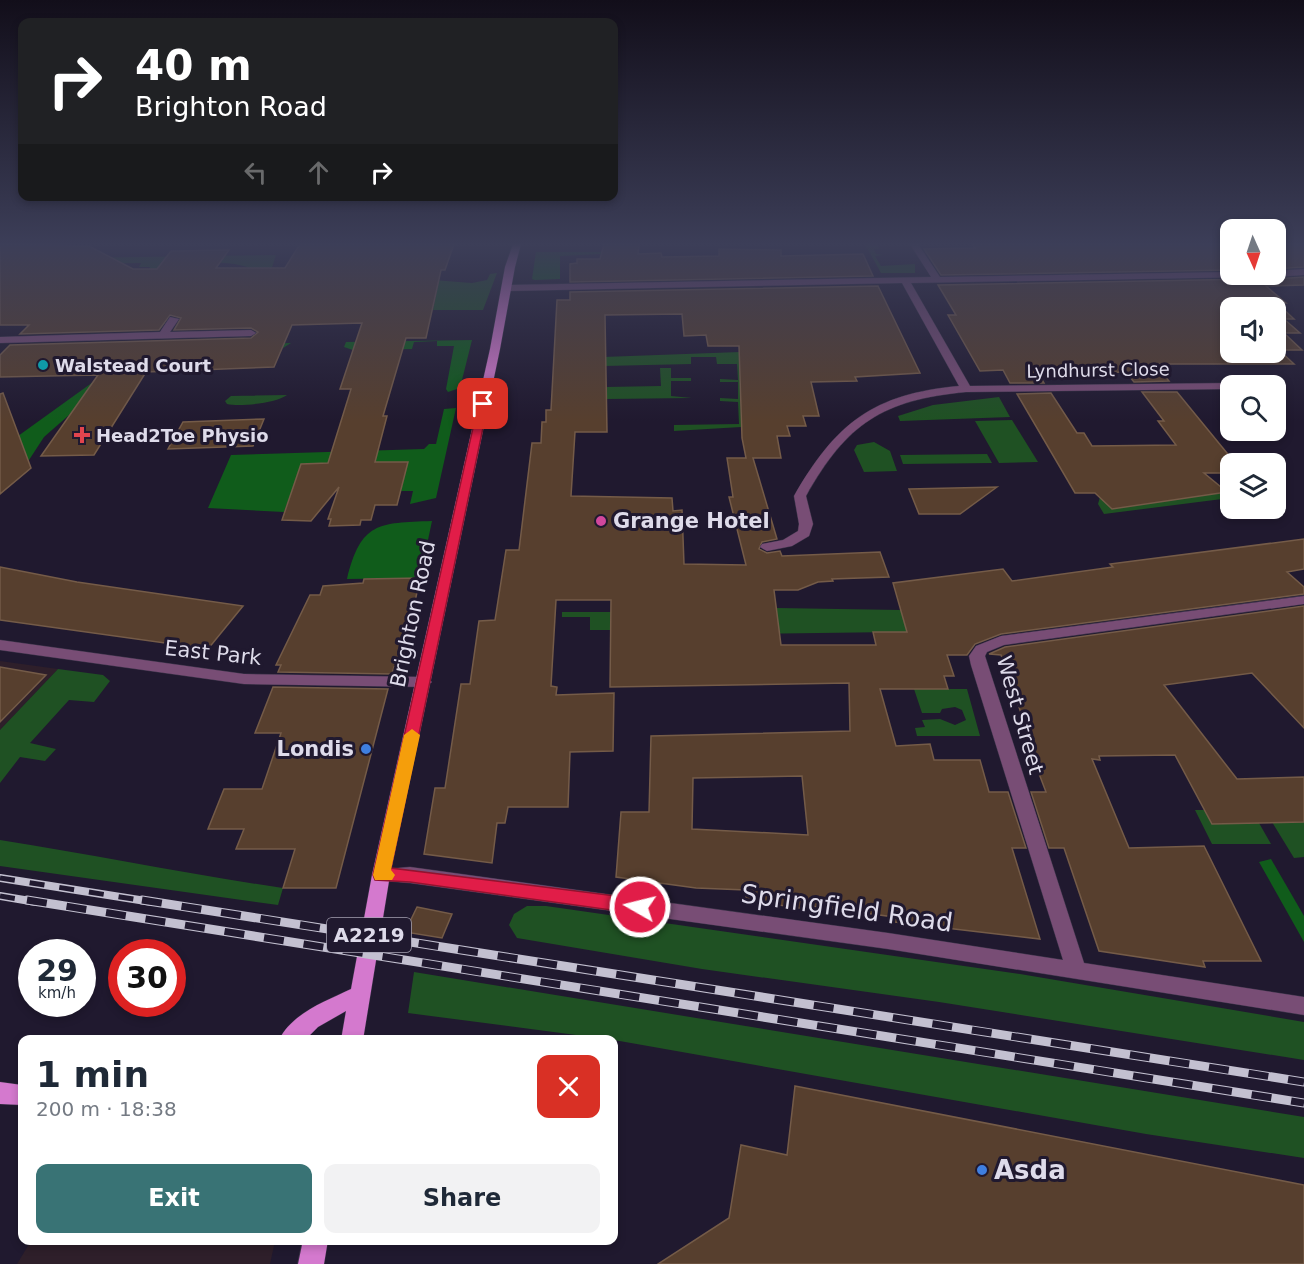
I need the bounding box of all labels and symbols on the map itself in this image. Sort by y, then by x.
north arrow [1220,219,1286,285]
place label: Walstead Court [55,355,212,376]
marker: Walstead Court [36,358,50,372]
street label: Lyndhurst Close [1026,358,1170,382]
pin [457,378,508,429]
place label: Head2Toe Physio [96,425,269,446]
marker: Head2Toe Physio [73,426,91,444]
place label: Grange Hotel [613,509,770,533]
marker: Grange Hotel [594,514,608,528]
street label: Brighton Road [386,538,440,690]
street label: East Park [163,636,264,670]
street label: West Street [992,653,1048,777]
place label: Londis [277,737,354,761]
marker: Londis [359,742,373,756]
position arrow [608,875,672,939]
street label: Springfield Road [739,878,955,938]
road number: A2219 [327,918,411,952]
speed limit sign: 30 [108,939,186,1017]
place label: Asda [994,1155,1066,1185]
marker: Asda [975,1163,989,1177]

